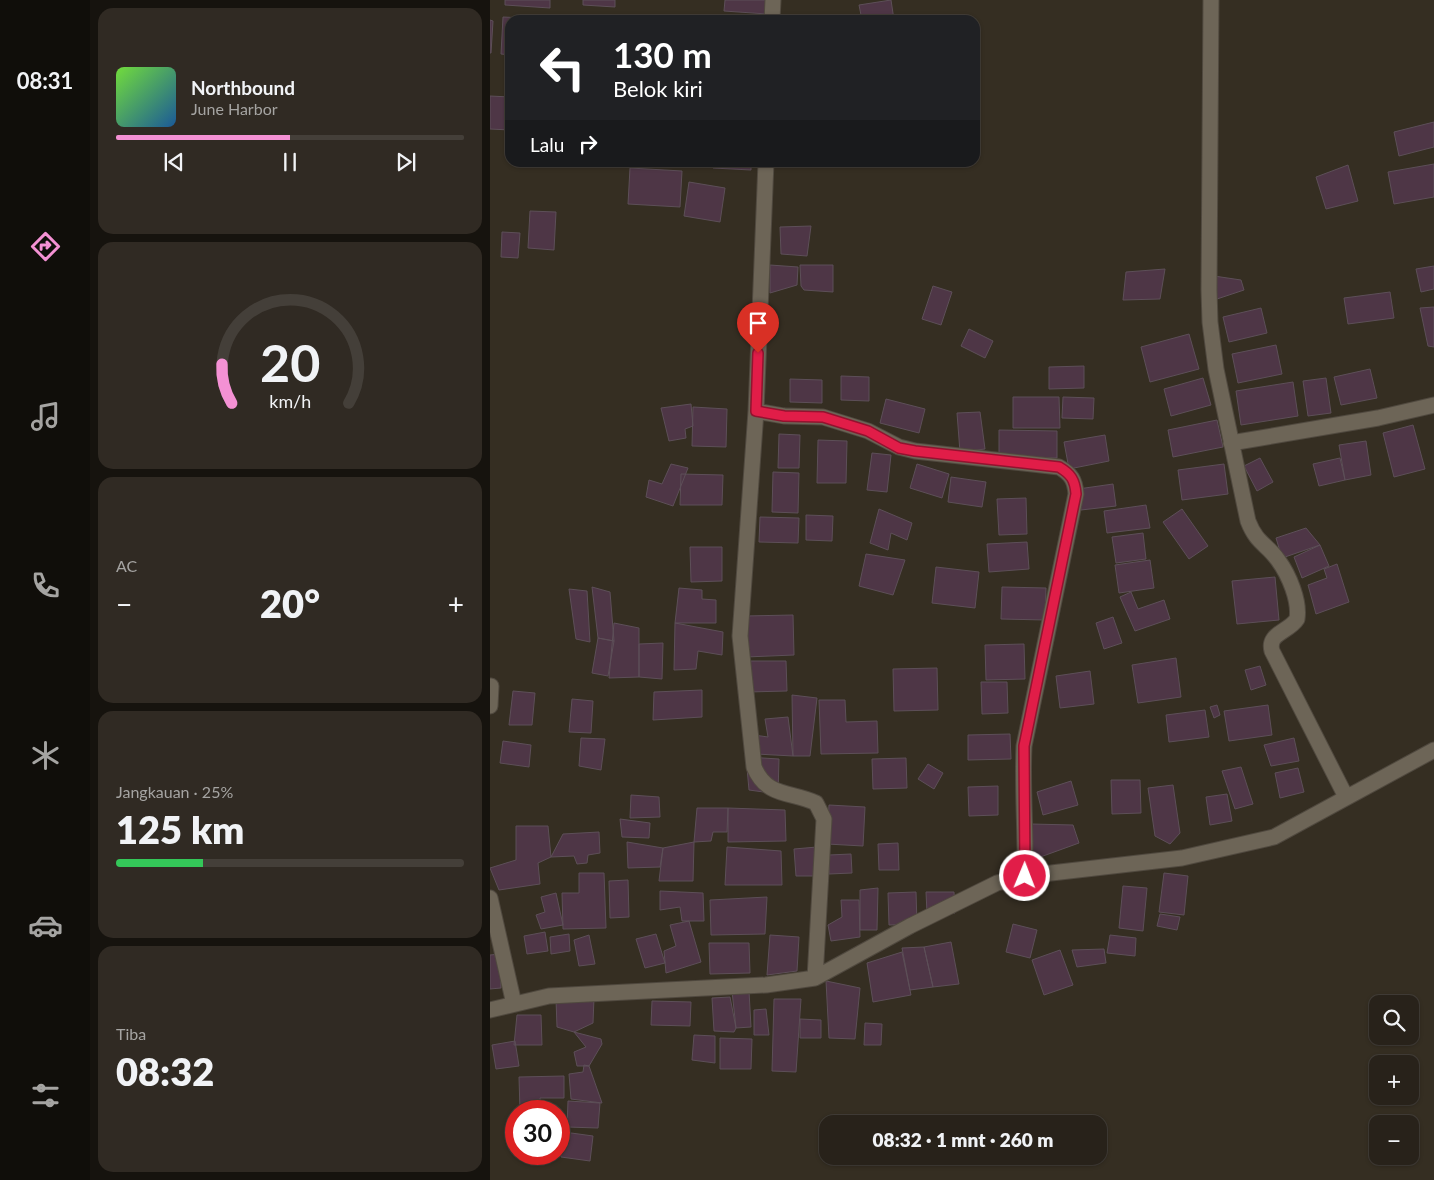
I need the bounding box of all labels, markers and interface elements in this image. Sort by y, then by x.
text: 130 m [613,33,712,75]
icon: left [530,35,595,100]
text: 08:31 [17,67,73,94]
text: Belok kiri [613,75,703,102]
text: Northbound [191,76,295,99]
text: June Harbor [191,99,278,118]
icon: right [574,130,602,158]
text: Lalu [530,133,564,156]
icon: previous [160,148,188,176]
icon: pause [276,148,304,176]
icon: next [392,148,420,176]
icon: directions [28,229,63,264]
pin [737,302,779,353]
icon: arrive [744,309,772,337]
text: 20 [260,331,320,393]
text: km/h [269,390,311,412]
icon: music [28,399,63,434]
text: AC [116,556,137,575]
icon: phone [28,568,63,603]
text: 20° [260,580,320,626]
text: − [116,587,132,621]
text: + [448,587,464,621]
icon: climate [28,738,63,773]
text: Jangkauan · 25% [116,782,233,801]
text: 125 km [116,806,244,852]
position arrow [998,849,1050,901]
icon: car [28,908,63,943]
map controls [1369,995,1419,1165]
button: search [1369,995,1419,1045]
text: Tiba [116,1024,146,1043]
text: 08:32 [116,1048,214,1094]
button: + [1369,1055,1419,1105]
icon: filters [28,1078,63,1113]
speed limit sign: 30 [505,1100,570,1165]
button: − [1369,1115,1419,1165]
text: 08:32 · 1 mnt · 260 m [873,1128,1053,1151]

